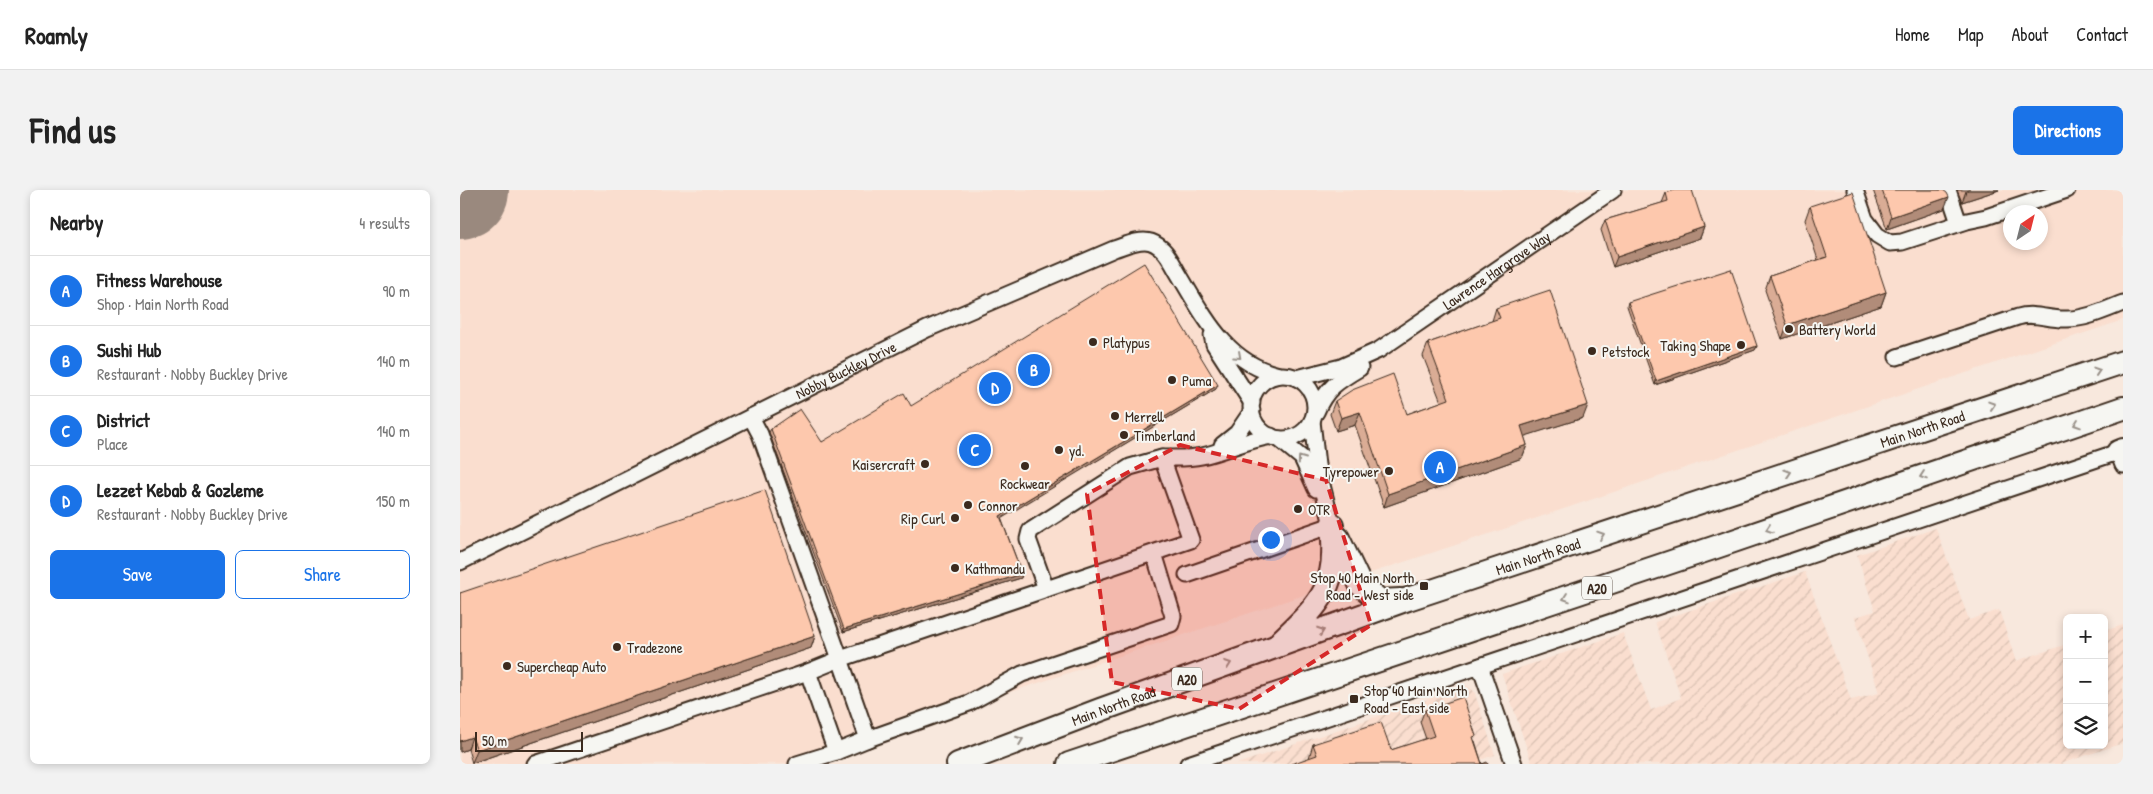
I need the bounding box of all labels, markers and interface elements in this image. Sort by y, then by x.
text: Roamly [25,19,88,51]
text: Home [1895,22,1930,47]
text: Map [1958,22,1983,47]
text: About [2011,22,2048,47]
text: Contact [2076,22,2128,47]
button: Directions [2013,106,2123,155]
text: Find us [30,107,116,154]
north arrow [2003,205,2048,250]
text: Nearby [50,208,103,237]
text: 4 results [359,212,410,234]
street label: Lawrence Hargrave Way [1438,226,1554,314]
text: Fitness Warehouse [97,267,222,293]
text: A [62,280,70,302]
text: 90 m [382,280,410,302]
text: Shop · Main North Road [97,293,228,315]
place label: Battery World [1799,319,1875,340]
marker: Battery World [1783,323,1795,335]
place label: Platypus [1103,332,1150,353]
place label: Taking Shape [1660,335,1731,356]
street label: Nobby Buckley Drive [792,336,900,404]
marker: Platypus [1087,336,1099,348]
text: Sushi Hub [97,337,162,363]
marker: Taking Shape [1735,339,1747,351]
place label: Petstock [1602,341,1649,362]
marker: Petstock [1586,345,1598,357]
text: B [62,350,70,372]
text: 140 m [376,350,410,372]
one-way arrow [1233,350,1242,359]
pin: B [1018,351,1050,389]
text: Restaurant · Nobby Buckley Drive [97,363,288,385]
one-way arrow [2093,366,2101,376]
pin: D [979,369,1011,407]
place label: Puma [1182,370,1211,391]
marker: Puma [1166,374,1178,386]
one-way arrow [1988,401,1996,411]
street label: Main North Road [1877,405,1967,452]
place label: Merrell [1125,406,1164,427]
text: District [97,407,150,433]
marker: Merrell [1109,410,1121,422]
one-way arrow [2073,418,2082,428]
text: C [62,420,70,442]
text: 140 m [376,420,410,442]
place label: Timberland [1134,425,1195,446]
marker: Timberland [1118,429,1130,441]
pin: C [959,431,991,469]
text: Place [97,433,128,455]
place label: yd. [1069,440,1084,461]
marker: yd. [1053,444,1065,456]
pin: A [1424,448,1456,486]
place label: Kaisercraft [852,454,916,475]
one-way arrow [1298,456,1307,465]
marker: Kaisercraft [919,458,931,470]
marker: Rockwear [1019,460,1031,472]
place label: Tyrepower [1323,461,1379,482]
marker: Tyrepower [1383,465,1395,477]
one-way arrow [1784,468,1792,478]
one-way arrow [1920,471,1928,481]
place label: Rockwear [1000,473,1050,494]
text: Lezzet Kebab & Gozleme [97,477,264,503]
text: D [62,490,70,512]
text: 150 m [376,490,410,512]
place label: Connor [978,495,1018,516]
marker: Connor [962,499,974,511]
place label: OTR [1308,499,1330,520]
text: Restaurant · Nobby Buckley Drive [97,503,288,525]
marker: OTR [1292,503,1304,515]
place label: Rip Curl [901,508,945,529]
marker: Rip Curl [949,512,961,524]
one-way arrow [1766,523,1774,533]
your location [1258,527,1284,553]
one-way arrow [1596,530,1604,540]
street label: Main North Road [1493,532,1583,580]
button: Save [50,550,225,599]
button: Share [235,550,410,599]
place label: Kathmandu [965,558,1025,579]
marker: Kathmandu [949,562,961,574]
place label: Stop 40 Main North Road - West side [1311,567,1414,605]
road number: A20 [1582,576,1612,599]
marker: Stop 40 Main North Road - West side [1418,580,1430,592]
one-way arrow [1562,592,1571,602]
map controls [2063,614,2108,749]
button: + [2063,614,2108,659]
one-way arrow [1316,627,1324,637]
place label: Tradezone [627,637,683,658]
marker: Tradezone [611,641,623,653]
place label: Supercheap Auto [517,656,606,677]
button: − [2063,659,2108,704]
marker: Supercheap Auto [501,660,513,672]
one-way arrow [1223,660,1232,670]
road number: A20 [1172,668,1202,690]
street label: Main North Road [1068,680,1158,730]
place label: Stop 40 Main North Road - East side [1364,680,1467,718]
marker: Stop 40 Main North Road - East side [1348,693,1360,705]
button: layers [2063,704,2108,749]
scale bar [475,729,582,752]
text: 50 m [482,731,507,750]
one-way arrow [1016,736,1024,746]

